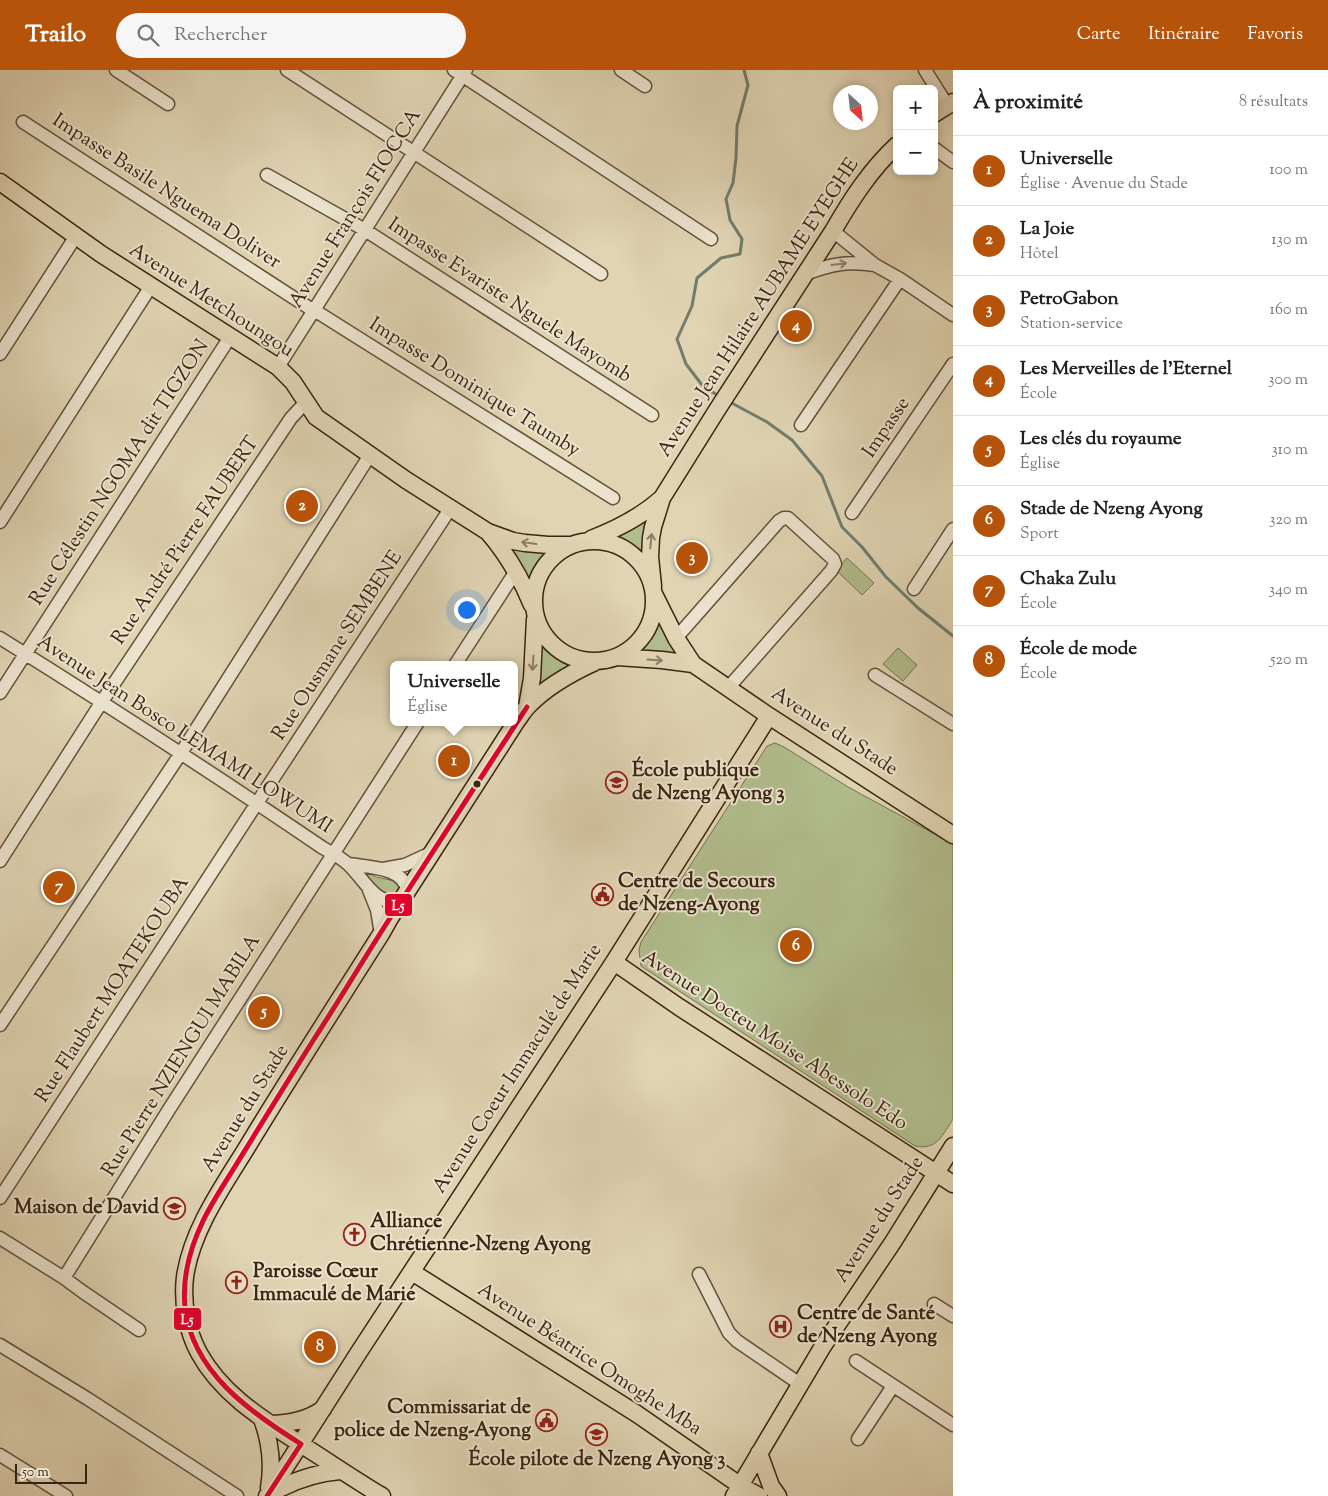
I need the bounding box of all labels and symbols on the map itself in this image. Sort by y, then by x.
north arrow [833,85,878,130]
street label: Avenue François FIOCCA [283,104,429,314]
street label: Impasse Basile Nguema Doliver [46,107,287,277]
street label: Avenue Jean Hilaire AUBAME EYEGHE [651,153,867,463]
street label: Impasse Evariste Nguele Mayomb [381,211,637,391]
street label: Avenue Metchoungou [123,237,300,366]
one-way arrow [831,259,847,269]
pin: 4 [780,307,812,345]
street label: Impasse Dominique Taumby [363,311,585,465]
street label: Rue Célestin NGOMA dit TIGZON [23,334,217,612]
street label: Impasse [856,392,918,464]
street label: Rue André Pierre FAUBERT [105,431,267,651]
pin: 2 [286,487,318,525]
one-way arrow [646,533,656,549]
one-way arrow [521,538,537,548]
pin: 3 [676,539,708,577]
street label: Rue Ousmane SEMBENE [266,545,410,747]
your location [454,597,480,623]
street label: Avenue Jean Bosco LEMAMI LOWUMI [30,628,338,842]
one-way arrow [529,655,538,671]
one-way arrow [646,655,662,665]
street label: Avenue du Stade [765,680,903,784]
pin: 1 [438,742,470,780]
place label: École publique de Nzeng Ayong 3 [632,756,784,809]
school or university icon: École publique de Nzeng Ayong 3 [604,771,628,795]
unlabelled marker [472,779,482,789]
pin: 7 [43,868,75,906]
place label: Centre de Secours de Nzeng-Ayong [618,868,775,920]
street label: Rue Flaubert MOATEKOUBA [29,871,197,1109]
public building icon: Centre de Secours de Nzeng-Ayong [590,882,614,906]
line badge: L5 [384,893,413,917]
text: L5 [391,897,405,917]
pin: 6 [780,927,812,965]
street label: Rue Pierre NZIENGUI MABILA [95,929,269,1183]
street label: Avenue Coeur Immaculé de Marie [426,938,610,1200]
street label: Avenue Docteu Moise Abessolo Edo [635,944,913,1138]
pin: 5 [248,993,280,1031]
street label: Avenue du Stade [195,1039,297,1179]
street label: Avenue du Stade [828,1151,932,1289]
place label: Maison de David [14,1194,160,1223]
school or university icon: Maison de David [163,1196,187,1220]
place label: Alliance Chrétienne-Nzeng Ayong [370,1208,591,1260]
church icon: Alliance Chrétienne-Nzeng Ayong [342,1222,366,1246]
place label: Paroisse Cœur Immaculé de Marie [253,1258,416,1310]
church icon: Paroisse Cœur Immaculé de Marie [225,1271,249,1295]
street label: Avenue Béatrice Omoghe Mba [471,1276,707,1444]
place label: Centre de Santé de Nzeng Ayong [797,1300,937,1352]
line badge: L5 [173,1307,202,1331]
text: L5 [180,1311,194,1331]
hospital icon: Centre de Santé de Nzeng Ayong [769,1314,793,1338]
pin: 8 [304,1328,336,1366]
place label: Commissariat de police de Nzeng-Ayong [334,1394,531,1446]
public building icon: Commissariat de police de Nzeng-Ayong [535,1408,559,1432]
school or university icon: École pilote de Nzeng Ayong 3 [585,1422,609,1446]
place label: École pilote de Nzeng Ayong 3 [469,1445,725,1475]
scale bar [15,1461,88,1484]

